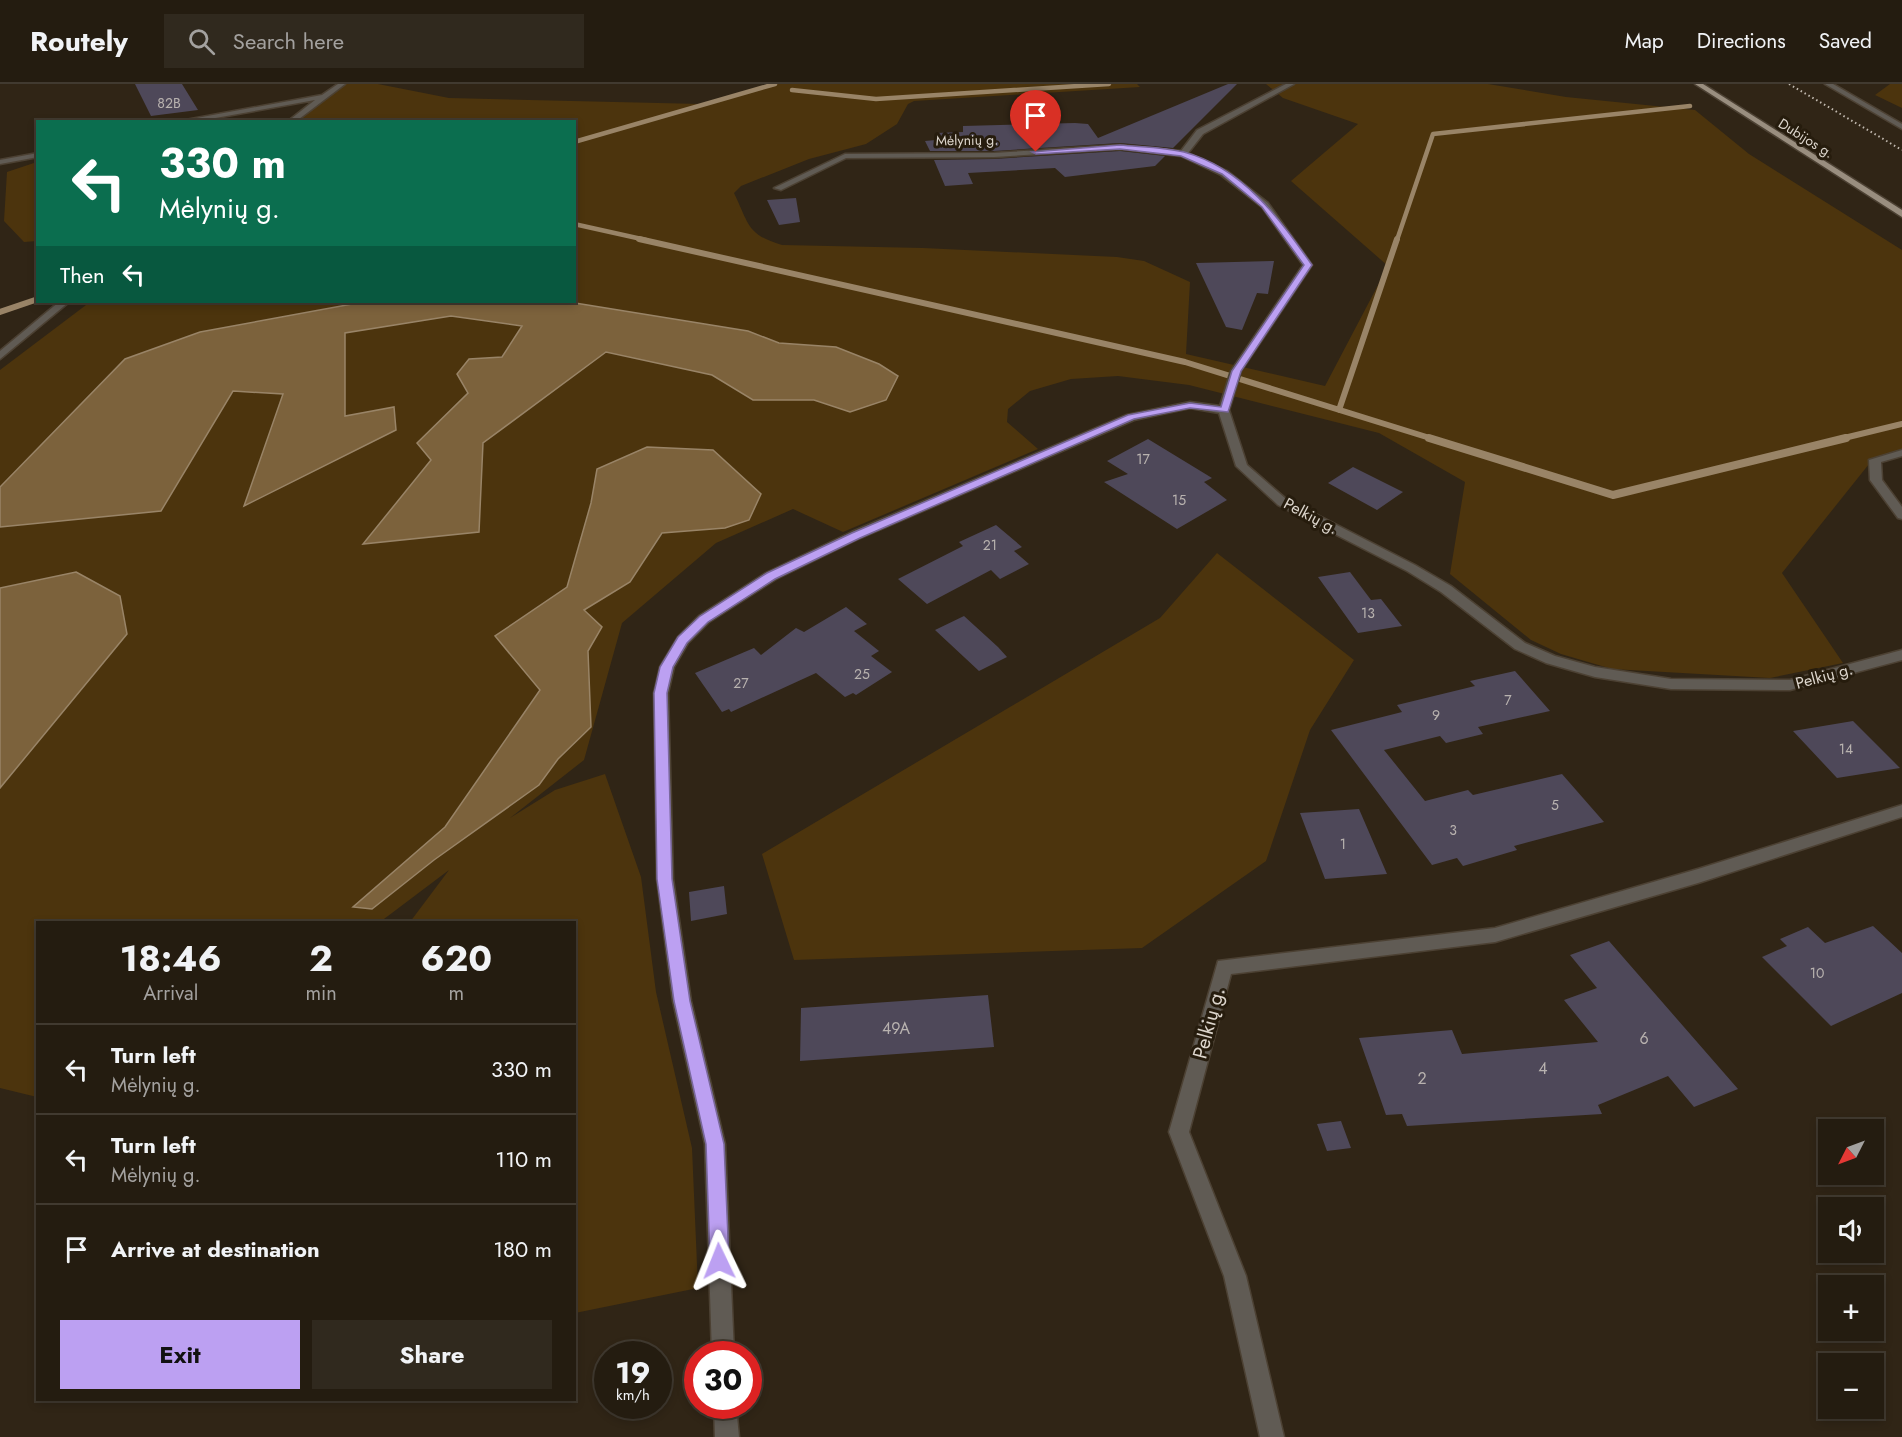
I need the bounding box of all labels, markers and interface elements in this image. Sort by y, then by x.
search box [164,14,584,68]
text: Routely [30,21,128,62]
icon: search [185,25,218,58]
text: Search here [233,25,344,57]
text: Map [1625,26,1664,56]
text: Directions [1697,26,1786,56]
text: Saved [1819,26,1872,56]
pin [1010,90,1061,152]
house number: 82B [157,93,181,113]
icon: arrive [1019,99,1052,132]
street label: Dubijos g. [1775,113,1837,163]
street label: Mėlynių g. [936,129,998,151]
text: 330 m [159,133,286,194]
icon: left [60,144,138,222]
text: Mėlynių g. [159,189,280,228]
icon: left [117,258,150,291]
text: Then [60,259,105,291]
house number: 17 [1136,449,1150,469]
house number: 15 [1172,490,1186,510]
street label: Pelkių g. [1280,492,1342,540]
house number: 21 [983,535,997,555]
house number: 13 [1361,603,1375,623]
street label: Pelkių g. [1793,657,1855,695]
house number: 25 [854,664,870,684]
house number: 27 [733,673,749,693]
house number: 7 [1504,690,1512,710]
house number: 9 [1432,705,1440,725]
house number: 14 [1839,739,1853,759]
house number: 5 [1551,795,1559,815]
house number: 3 [1449,820,1457,840]
house number: 1 [1340,834,1346,854]
text: 18:46 [120,932,222,984]
text: 2 [309,932,333,984]
text: 620 [421,932,492,984]
house number: 10 [1810,963,1824,983]
text: Arrival [143,979,198,1008]
text: min [305,979,337,1008]
text: m [449,979,464,1008]
street label: Pelkių g. [1186,984,1232,1062]
house number: 49A [882,1017,910,1040]
house number: 6 [1639,1027,1649,1050]
text: Turn left [111,1039,196,1071]
icon: left [60,1053,93,1086]
text: 330 m [491,1053,552,1085]
house number: 4 [1538,1057,1548,1080]
house number: 2 [1417,1067,1427,1090]
text: Mėlynių g. [111,1071,201,1100]
north arrow [1818,1119,1884,1185]
map controls [1818,1119,1884,1419]
text: Turn left [111,1129,196,1161]
icon: left [60,1143,93,1176]
text: 110 m [495,1143,552,1175]
text: Mėlynių g. [111,1161,201,1190]
button: sound [1818,1197,1884,1263]
position arrow [687,1229,751,1293]
icon: arrive [60,1233,93,1266]
text: Arrive at destination [111,1233,320,1265]
text: 180 m [493,1233,552,1265]
button: + [1818,1275,1884,1341]
button: Exit [60,1320,300,1389]
button: Share [312,1320,552,1389]
speed limit sign: 30 [684,1341,762,1419]
text: 19 [615,1351,651,1394]
button: − [1818,1353,1884,1419]
text: km/h [616,1384,650,1406]

